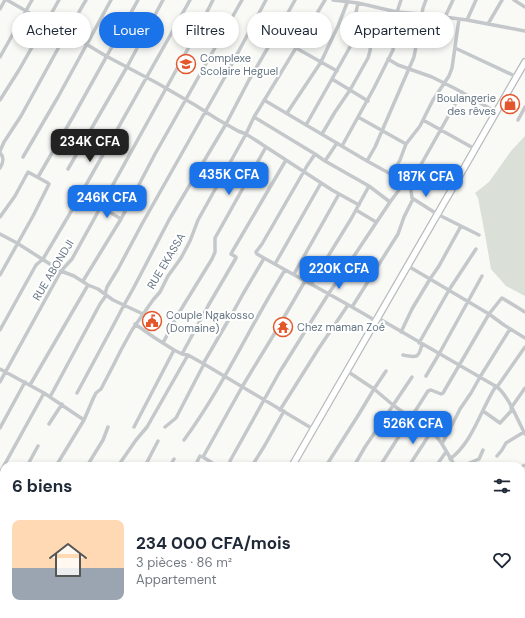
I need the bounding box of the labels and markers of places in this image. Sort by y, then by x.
place label: Complexe Scolaire Heguel [200,51,278,78]
school or university icon: Complexe Scolaire Heguel [175,53,197,75]
place label: Boulangerie des rêves [437,91,496,118]
shop icon: Boulangerie des rêves [499,93,521,115]
pin: 234K CFA [49,129,131,163]
pin: 435K CFA [188,162,270,196]
pin: 187K CFA [385,164,467,198]
pin: 246K CFA [66,185,148,219]
pin: 220K CFA [298,256,380,290]
place label: Couple Ngakosso (Domaine) [166,308,254,335]
public building icon: Couple Ngakosso (Domaine) [141,310,163,332]
temple icon: Chez maman Zoé [272,316,294,338]
place label: Chez maman Zoé [297,320,385,334]
pin: 526K CFA [372,411,454,445]

